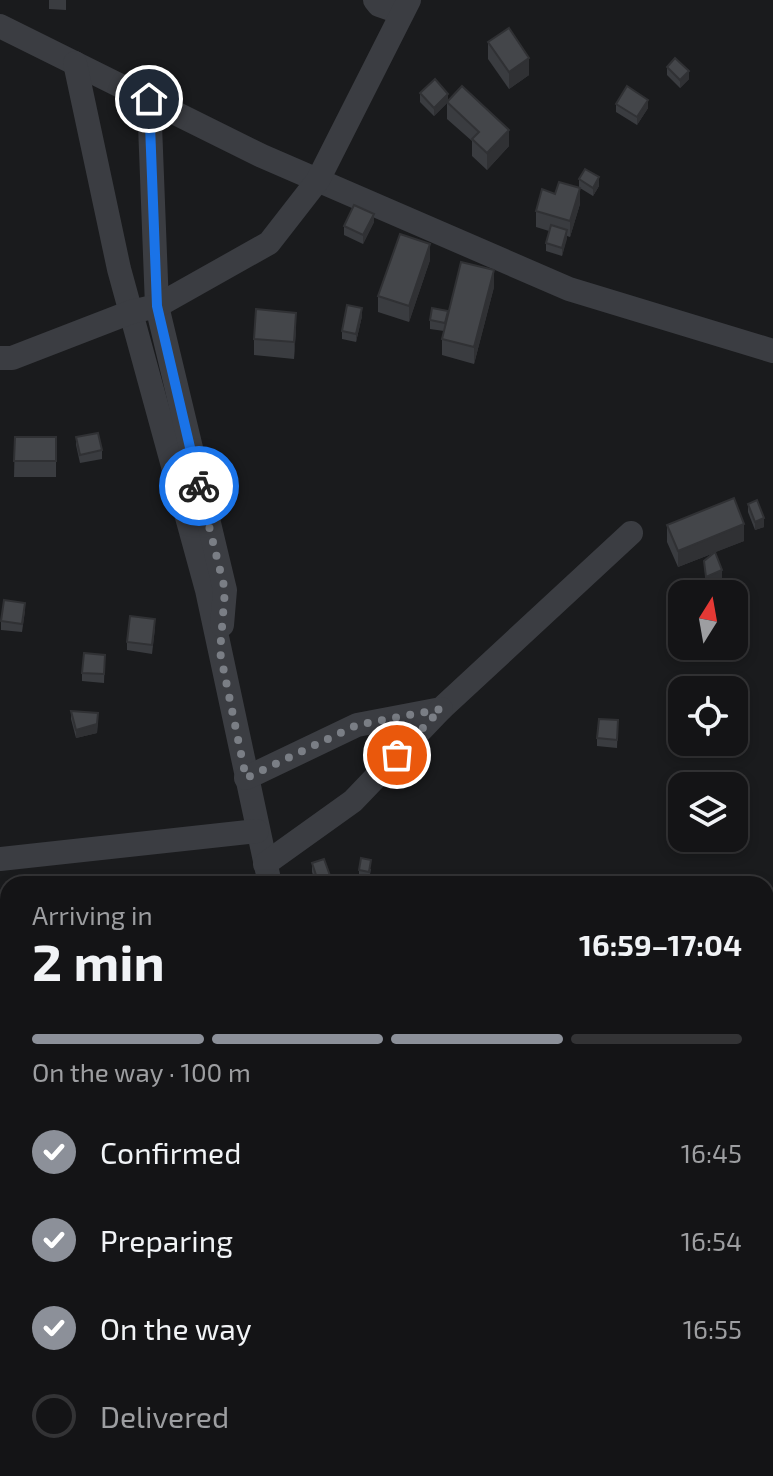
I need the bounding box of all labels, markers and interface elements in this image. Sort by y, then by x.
pin [115,65,183,133]
icon: home [127,77,171,121]
courier [159,446,239,526]
icon: bike [177,464,221,508]
north arrow [668,580,748,660]
map controls [668,580,748,852]
button: locate [668,676,748,756]
pin [363,721,431,789]
icon: bag [375,733,419,777]
button: layers [668,772,748,852]
text: Arriving in [32,899,153,930]
text: 16:59–17:04 [579,926,742,962]
text: 2 min [32,929,165,991]
text: On the way · 100 m [32,1056,251,1087]
icon: check [32,1130,76,1174]
text: Confirmed [100,1134,241,1170]
text: 16:45 [681,1137,742,1168]
icon: check [32,1218,76,1262]
text: Preparing [100,1222,233,1258]
text: 16:54 [681,1225,742,1256]
icon: check [32,1306,76,1350]
text: On the way [100,1310,252,1346]
text: 16:55 [683,1313,742,1344]
text: Delivered [100,1398,229,1434]

